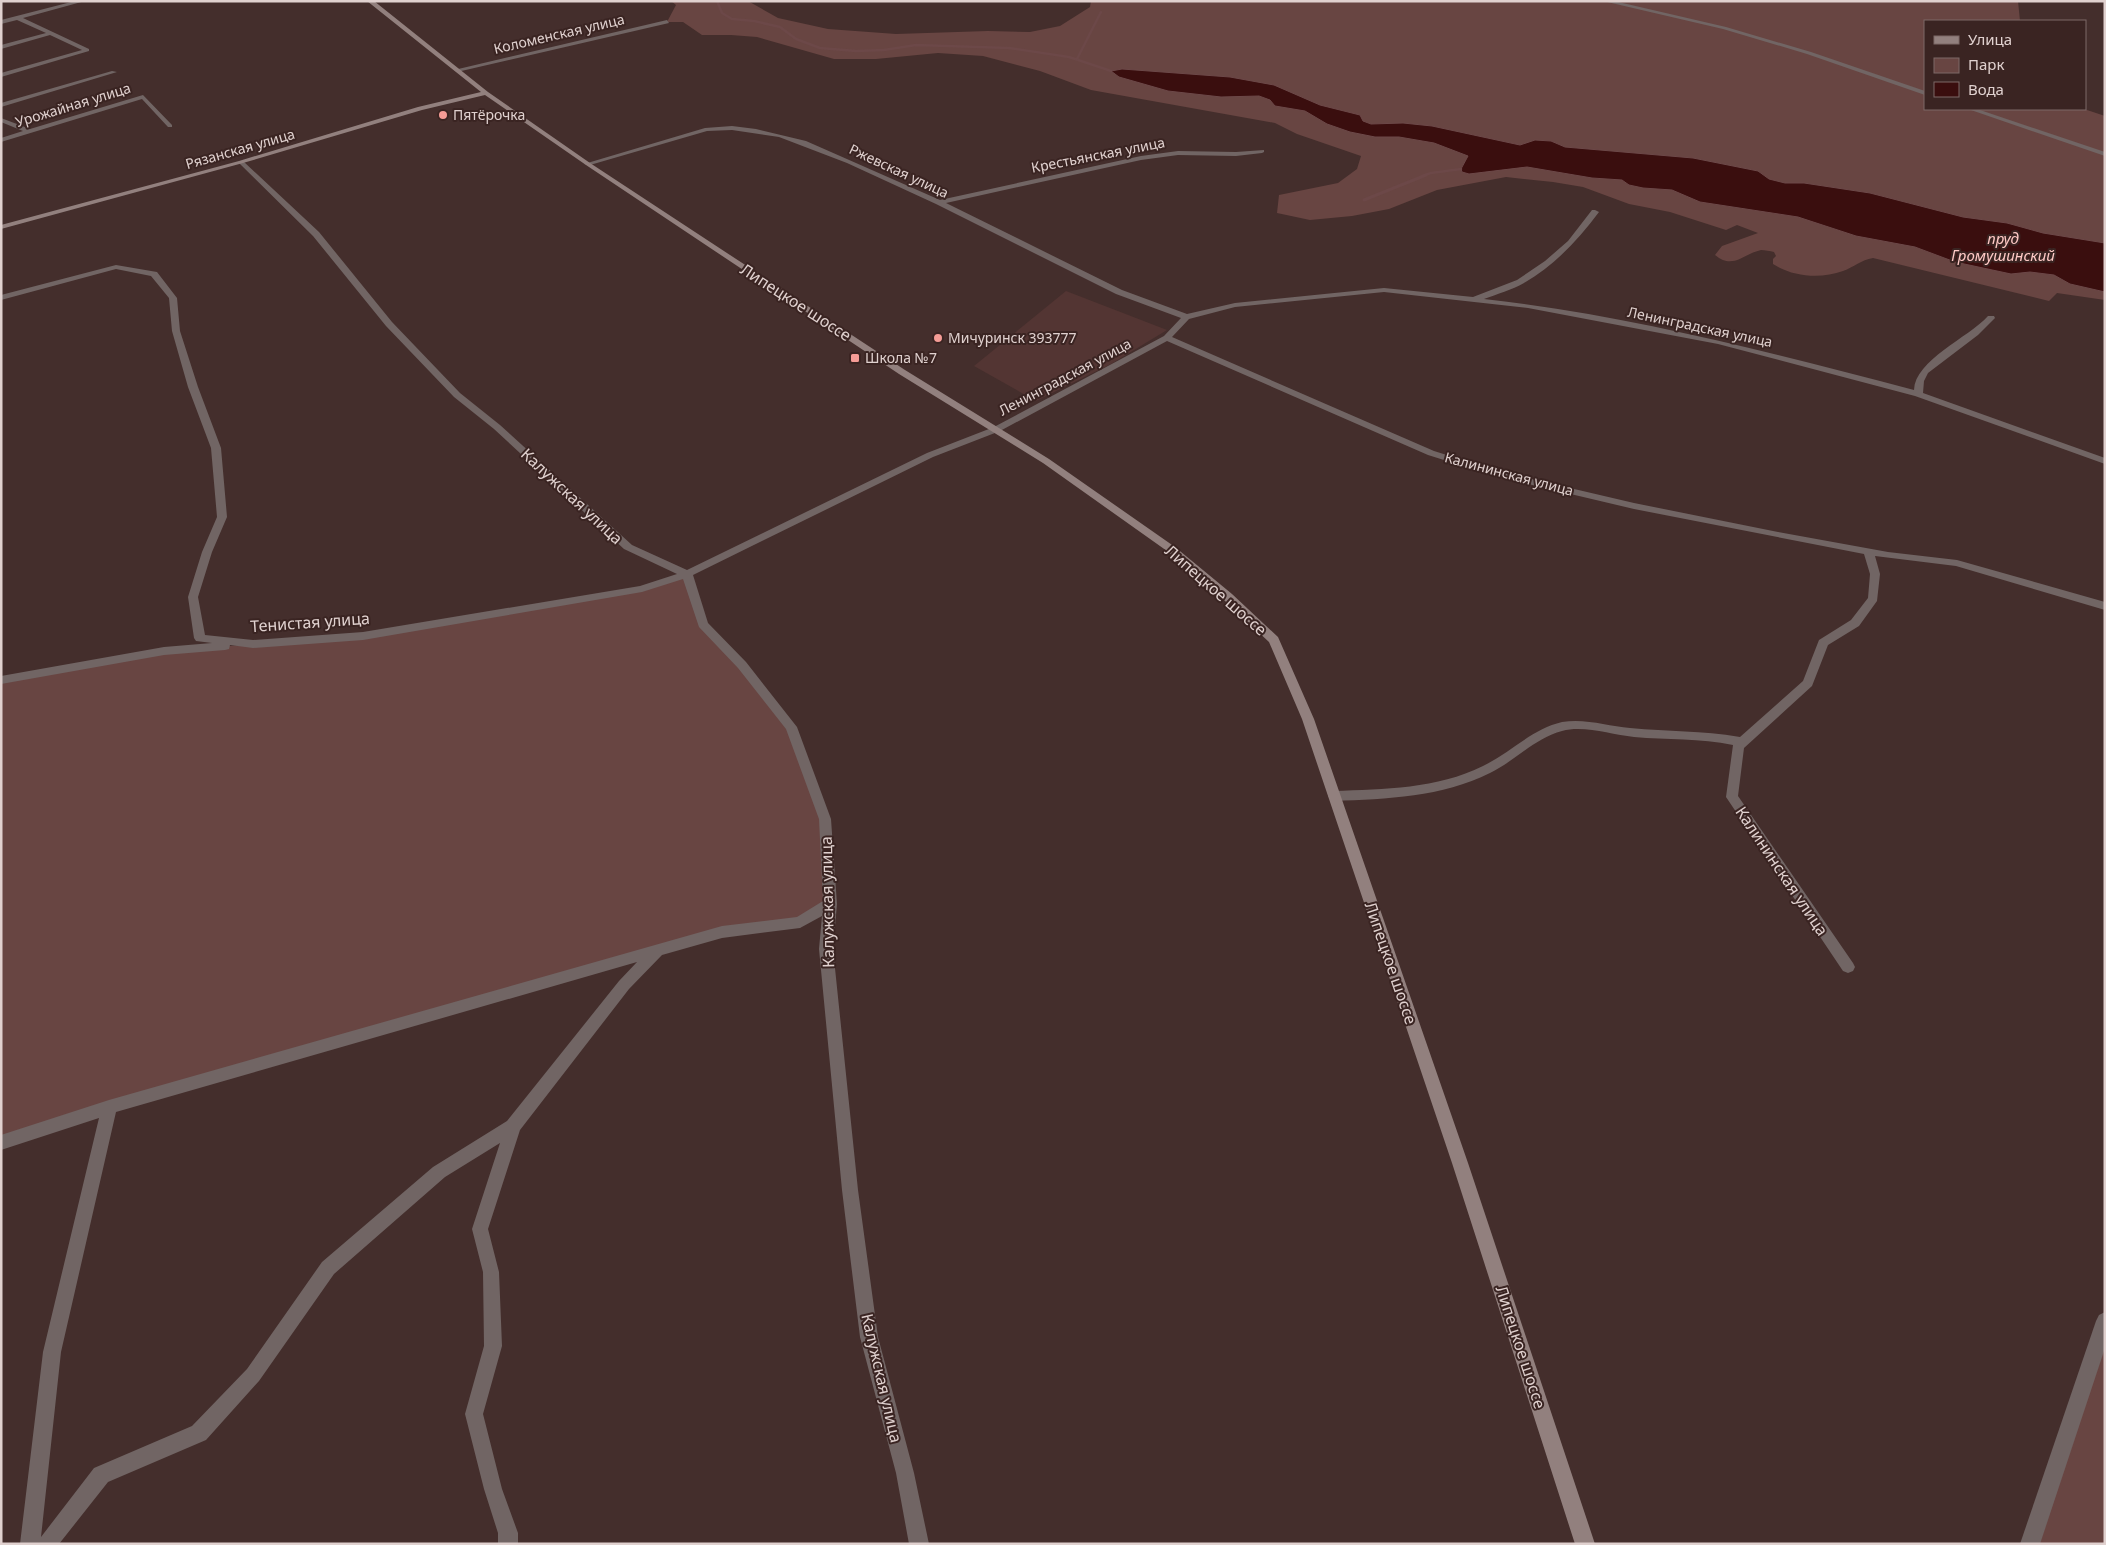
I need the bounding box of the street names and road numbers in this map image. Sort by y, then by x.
street label: Коломенская улица [492,9,626,58]
street label: Урожайная улица [13,78,133,131]
street label: Рязанская улица [183,124,297,173]
street label: Крестьянская улица [1030,132,1166,177]
street label: Ржевская улица [846,139,952,202]
street label: Липецкое шоссе [736,258,856,346]
street label: Ленинградская улица [1626,302,1774,351]
street label: Ленинградская улица [995,334,1134,420]
street label: Калужская улица [516,443,628,549]
street label: Калининская улица [1443,447,1576,500]
street label: Липецкое шоссе [1160,540,1272,640]
street label: Тенистая улица [249,607,371,637]
street label: Калининская улица [1731,802,1833,940]
street label: Калужская улица [815,836,839,968]
street label: Липецкое шоссе [1360,899,1422,1027]
street label: Липецкое шоссе [1491,1283,1551,1412]
street label: Калужская улица [856,1311,908,1445]

